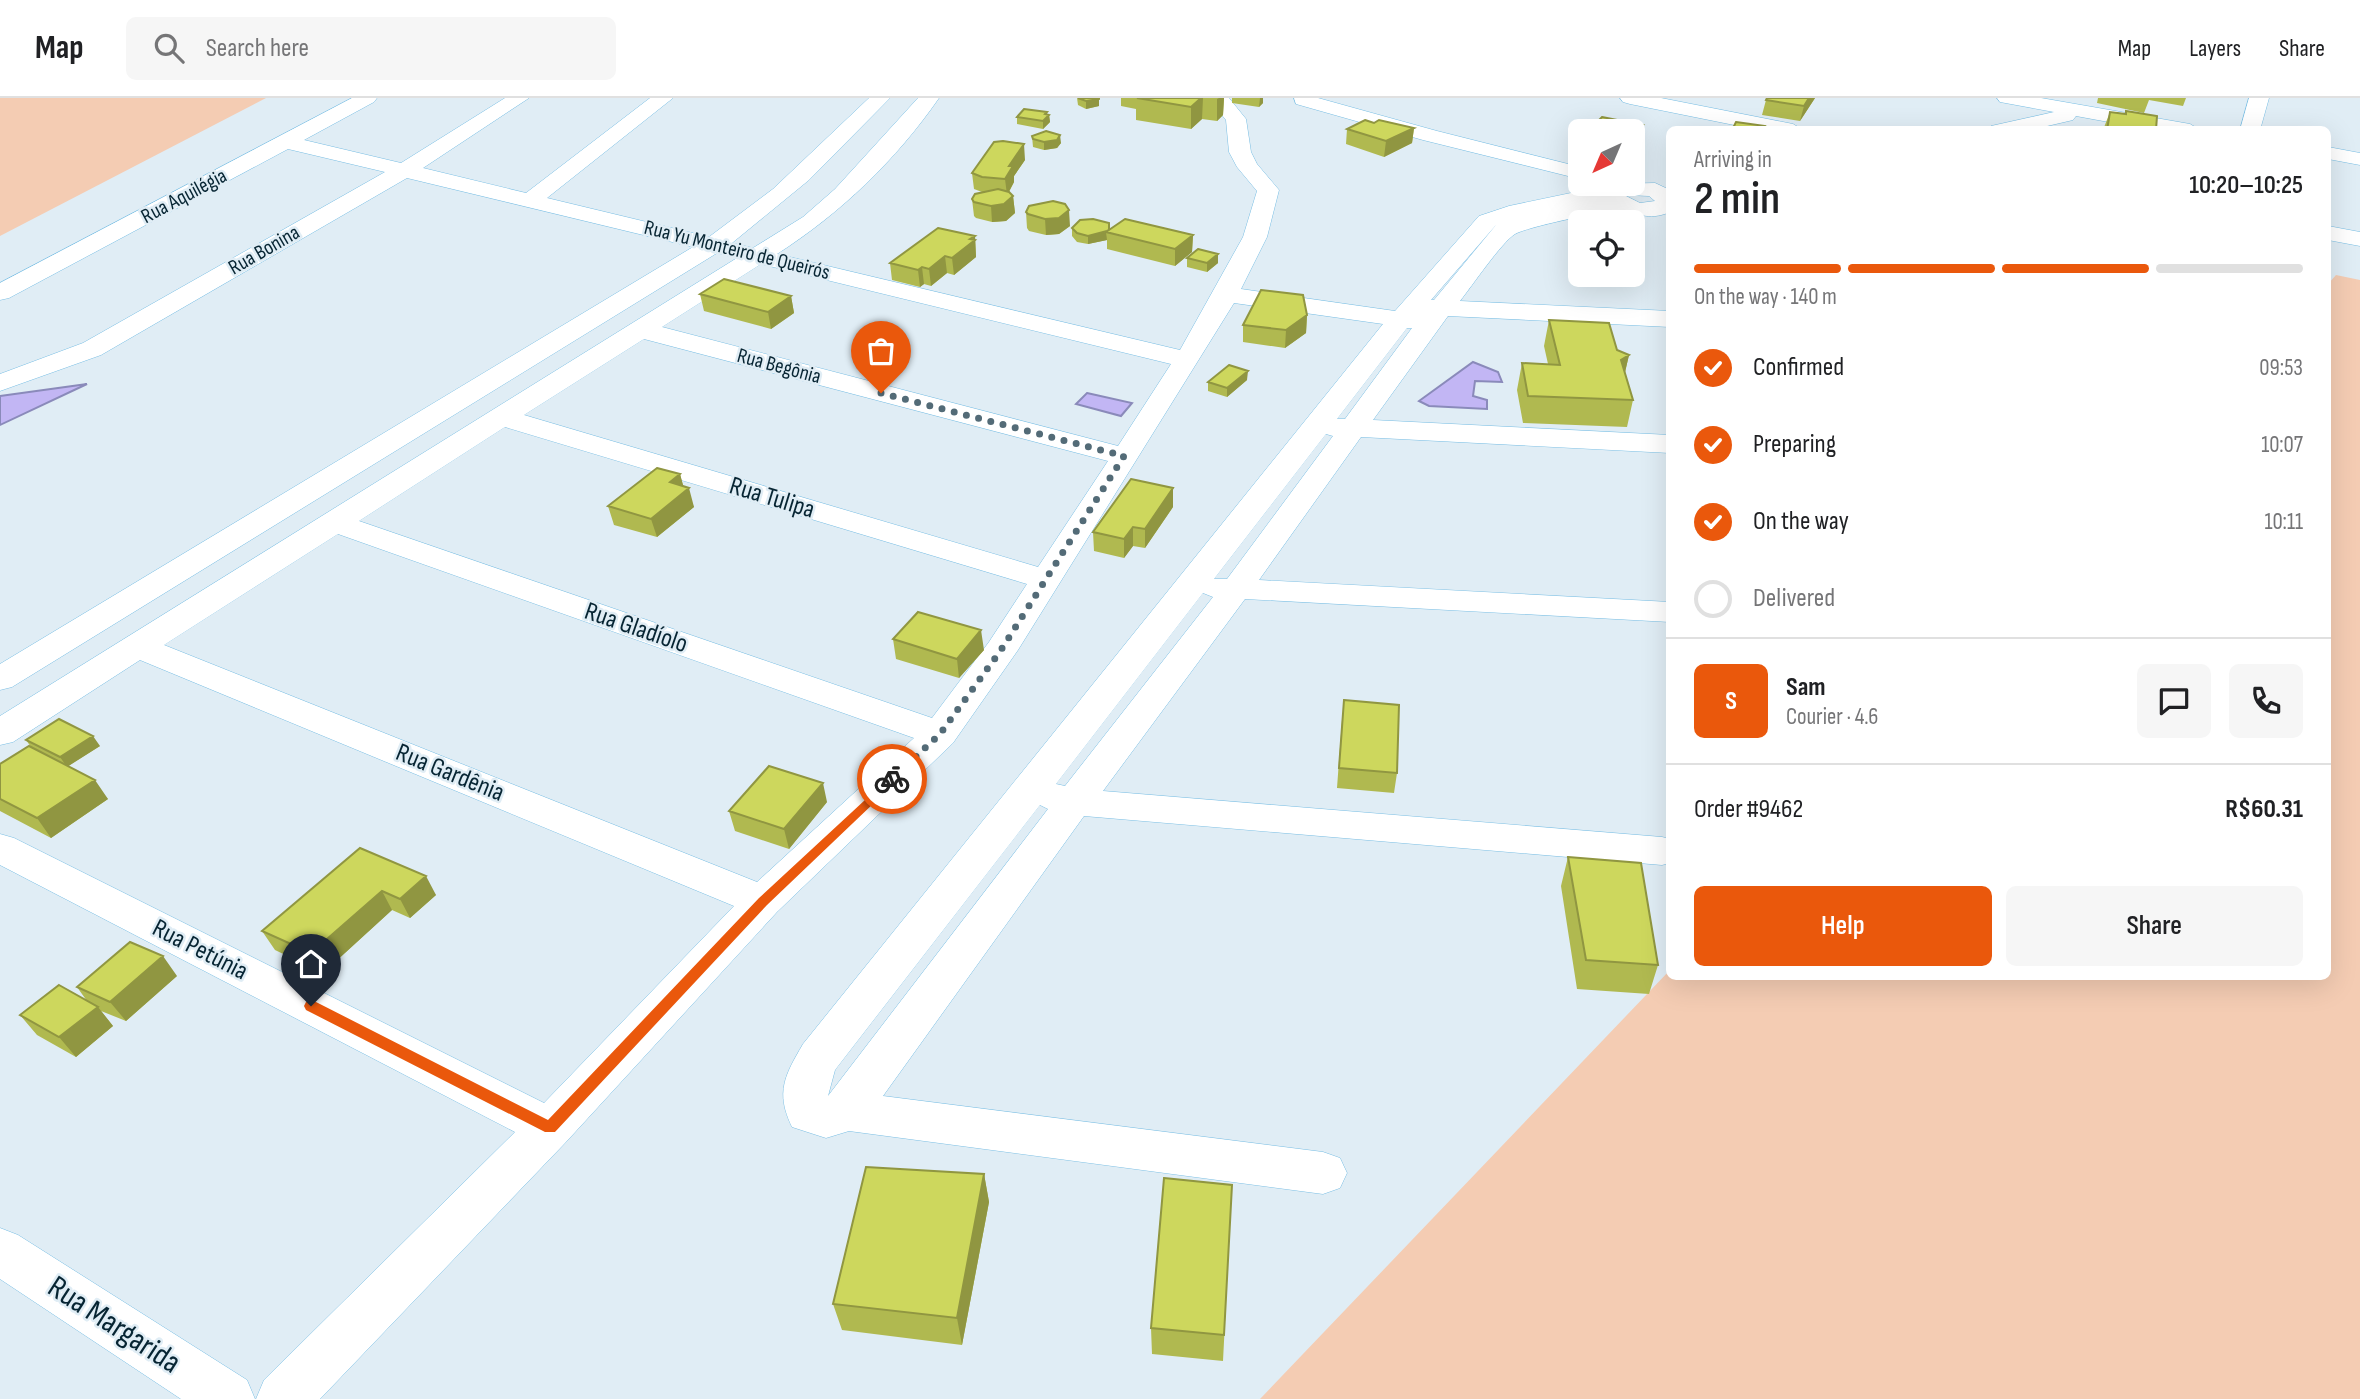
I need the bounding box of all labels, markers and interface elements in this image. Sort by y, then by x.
search box [126,17,616,80]
text: Map [35,28,84,68]
icon: search [150,29,188,67]
text: Search here [206,33,309,64]
text: Map [2118,34,2151,63]
text: Layers [2189,34,2241,63]
text: Share [2279,34,2325,63]
north arrow [1568,119,1645,196]
map controls [1568,119,1645,287]
text: Arriving in [1694,146,1772,174]
street label: Rua Aquilégia [137,163,231,229]
text: 10:20–10:25 [2189,170,2303,201]
text: 2 min [1694,172,1780,227]
button: locate [1568,210,1645,287]
street label: Rua Yu Monteiro de Queirós [642,215,832,285]
street label: Rua Bonina [224,220,304,280]
text: On the way · 140 m [1694,283,1837,311]
pin [851,321,911,393]
icon: bag [862,332,900,370]
street label: Rua Begônia [734,343,824,389]
icon: check [1694,349,1732,387]
text: Confirmed [1753,352,1844,383]
text: 09:53 [2259,354,2303,382]
icon: check [1694,426,1732,464]
text: Preparing [1753,429,1836,460]
text: 10:07 [2261,431,2303,459]
street label: Rua Tulipa [726,470,818,526]
icon: check [1694,503,1732,541]
text: On the way [1753,506,1849,537]
text: 10:11 [2265,508,2303,536]
text: Delivered [1753,583,1835,614]
street label: Rua Gladíolo [580,596,692,660]
button: chat [2137,664,2211,738]
button: phone [2229,664,2303,738]
text: Sam [1786,672,1826,703]
text: S [1725,686,1737,717]
text: Courier · 4.6 [1786,703,1878,731]
street label: Rua Gardênia [391,737,509,809]
courier [857,744,927,814]
icon: bike [873,760,911,798]
text: Order #9462 [1694,794,1803,825]
text: R$60.31 [2225,794,2303,825]
button: Help [1694,886,1992,966]
button: Share [2006,886,2303,966]
street label: Rua Petúnia [147,913,253,987]
pin [281,934,341,1006]
icon: home [292,945,330,983]
street label: Rua Margarida [40,1268,188,1382]

